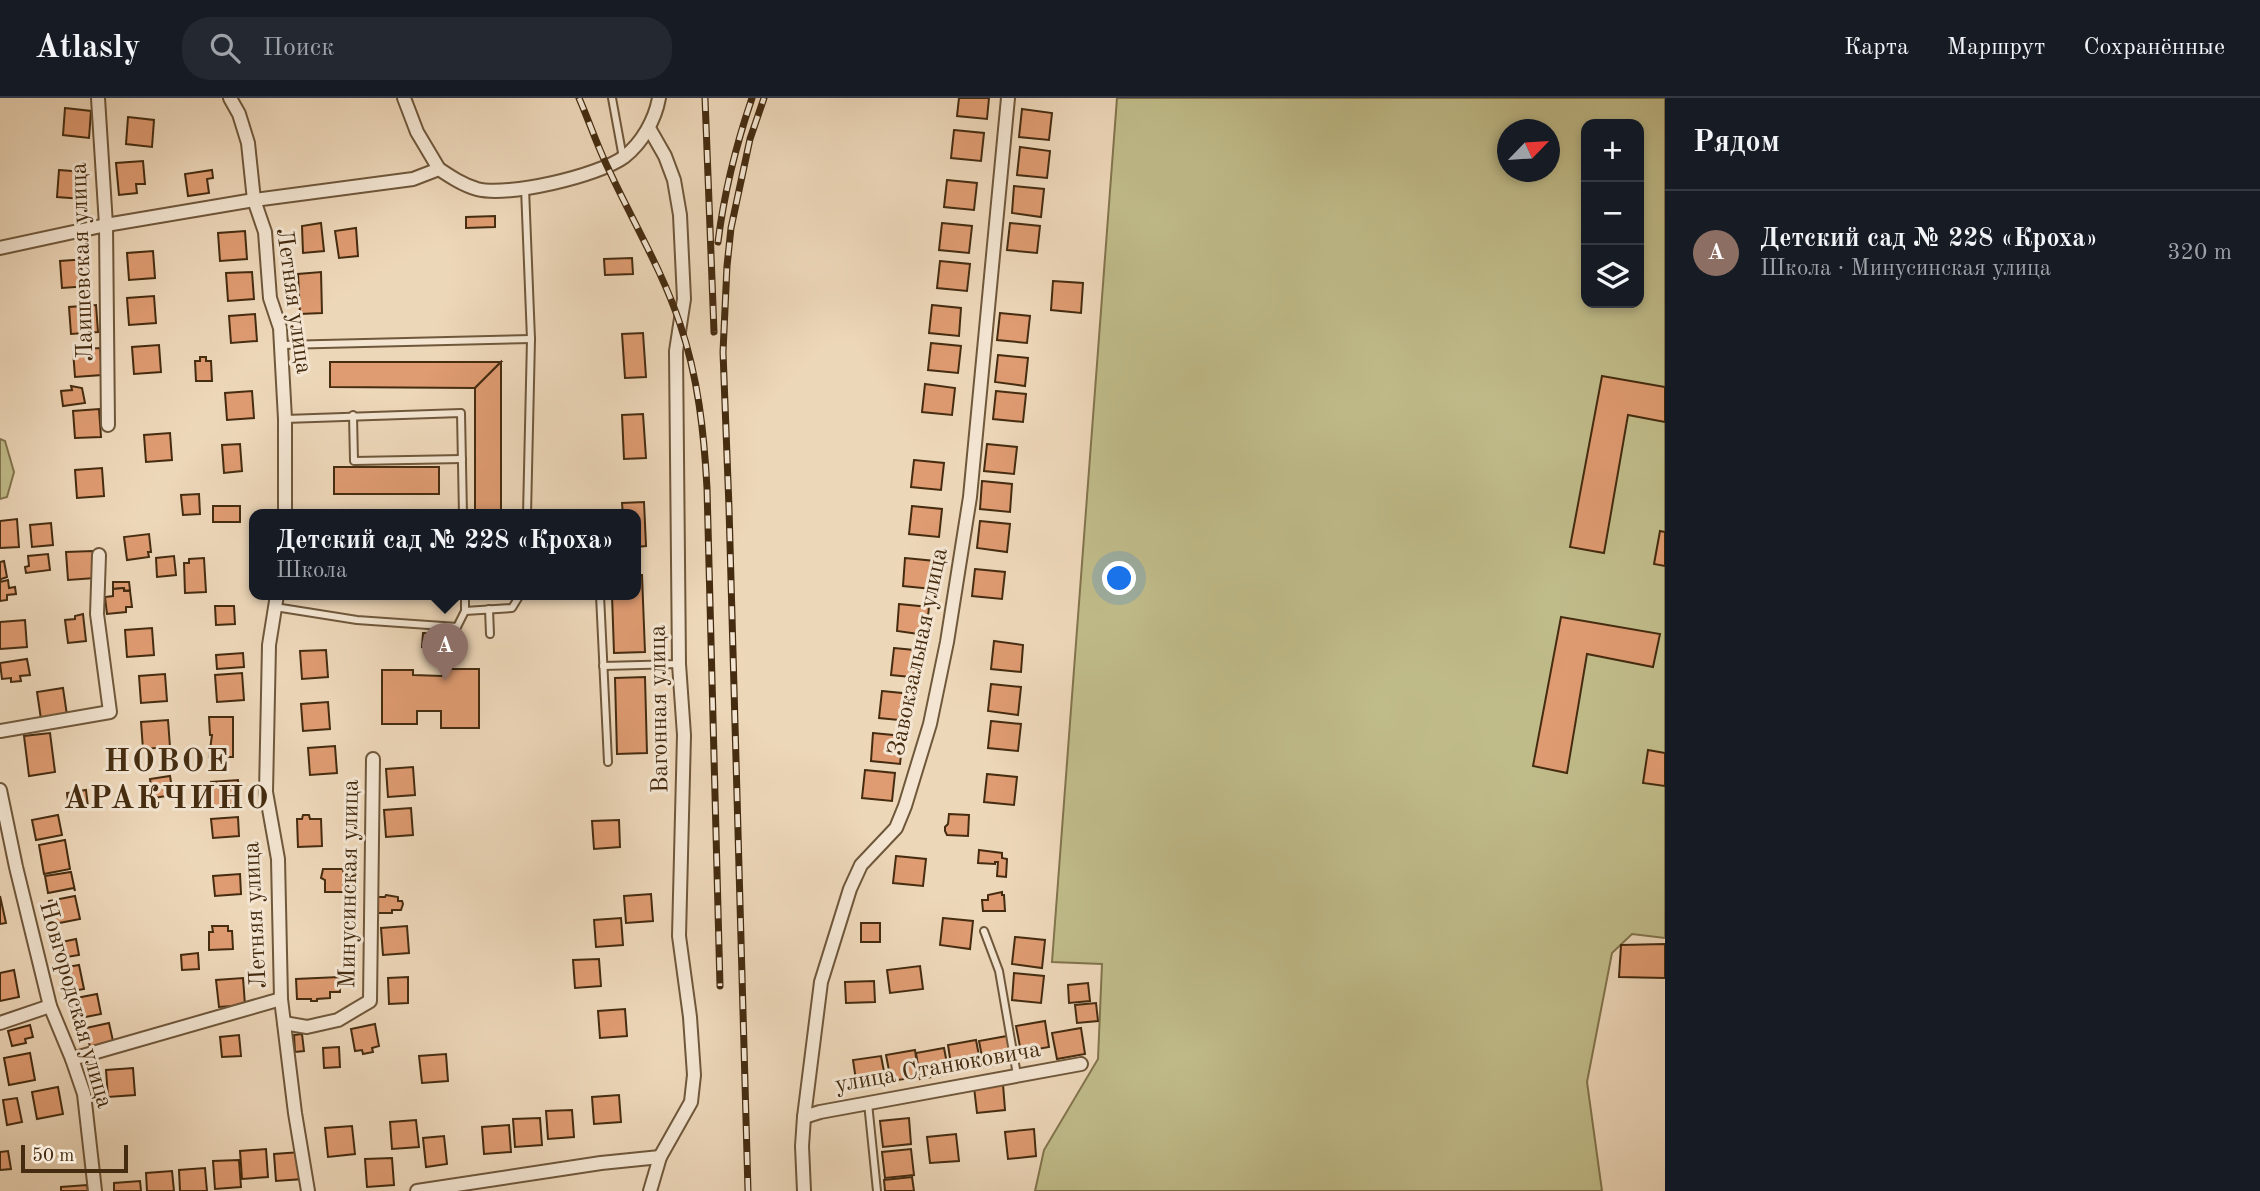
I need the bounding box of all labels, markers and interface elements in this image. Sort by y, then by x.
search box [182,17,672,80]
icon: search [206,29,244,67]
text: Atlasly [35,32,140,65]
text: Поиск [262,35,334,61]
text: Карта [1844,36,1909,60]
text: Маршрут [1947,36,2045,60]
text: Сохранённые [2083,36,2225,60]
north arrow [1497,119,1560,182]
map controls [1581,119,1644,308]
button: + [1581,119,1644,182]
text: Рядом [1693,128,1780,158]
street label: Лаишевская улица [68,162,98,362]
button: − [1581,182,1644,245]
street label: Летняя улица [271,226,315,376]
text: Детский сад № 228 «Кроха» [1760,226,2098,252]
text: A [1707,241,1725,264]
text: 320 m [2167,241,2232,264]
button: layers [1581,245,1644,308]
text: Школа · Минусинская улица [1760,257,2051,280]
popup [249,509,641,600]
text: Детский сад № 228 «Кроха» [276,528,614,554]
street label: Завокзальная улица [885,546,953,758]
text: Школа [276,559,347,582]
your location [1102,561,1136,595]
pin: A [422,623,468,681]
street label: Вагонная улица [647,625,673,793]
district label: НОВОЕ АРАКЧИНО [63,747,271,816]
street label: Минусинская улица [336,779,364,989]
street label: Летняя улица [240,841,272,989]
street label: Новгородская улица [34,899,116,1111]
street label: улица Станюковича [833,1038,1043,1098]
scale bar [21,1142,128,1174]
text: 50 m [32,1147,74,1166]

